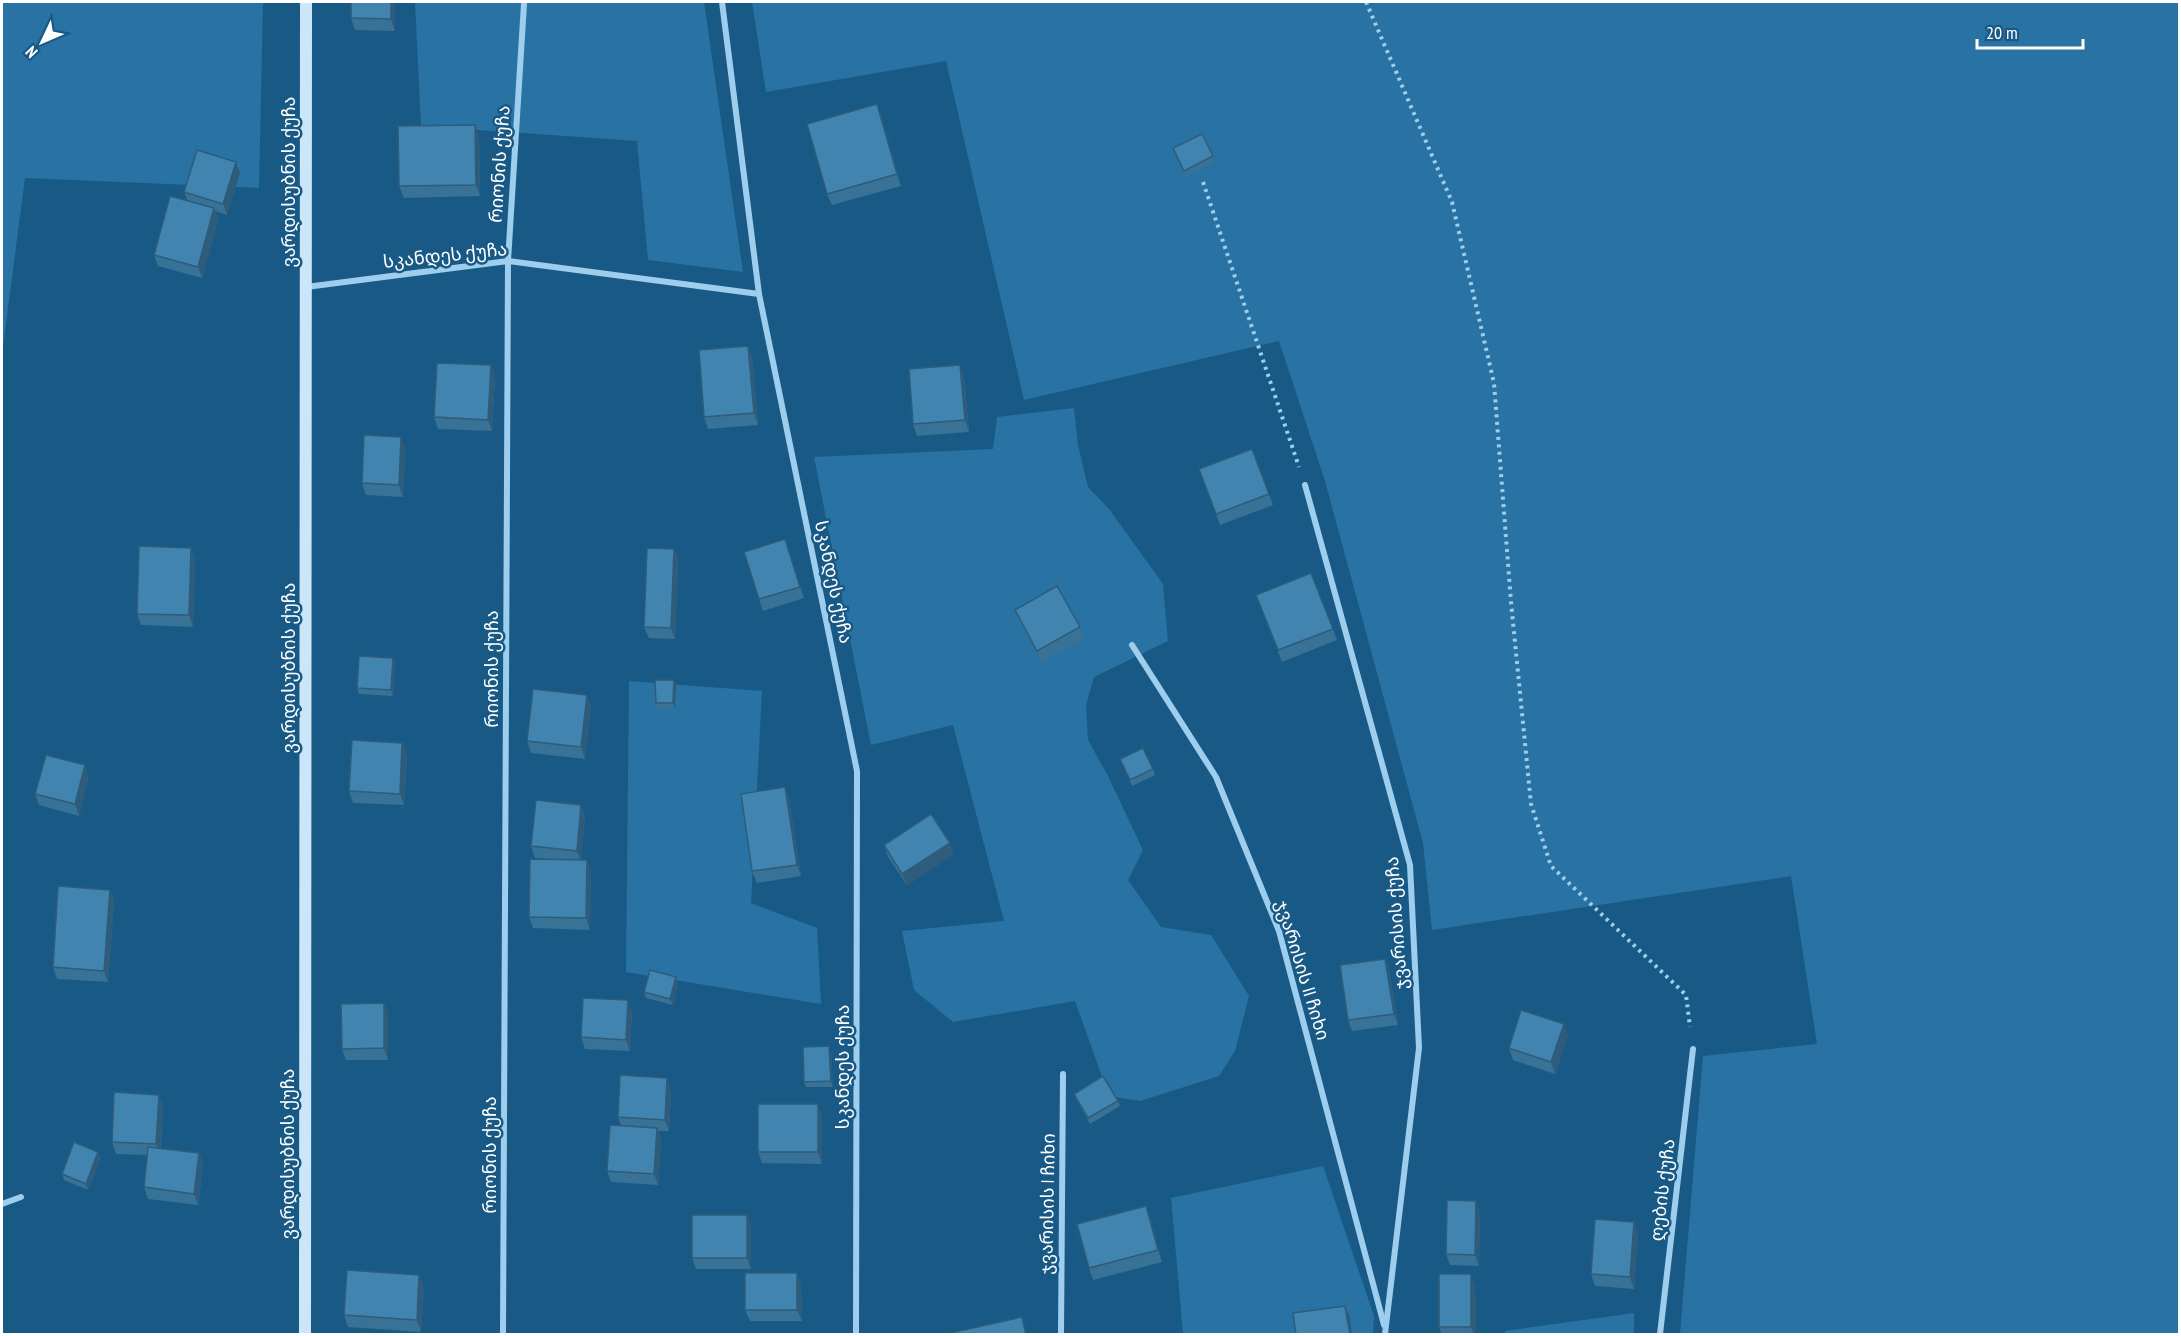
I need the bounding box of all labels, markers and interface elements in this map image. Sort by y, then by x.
north arrow [12,12,72,72]
scale bar [1977,12,2084,50]
text: 20 m [1986,21,2018,44]
text: N [21,42,41,62]
street label: ვარდისუბნის ქუჩა [277,97,300,267]
street label: რიონის ქუჩა [483,105,515,223]
street label: სკანდეს ქუჩა [382,237,508,273]
street label: სკანდეს ქუჩა [810,519,858,645]
street label: ვარდისუბნის ქუჩა [277,583,300,753]
street label: რიონის ქუჩა [480,610,503,728]
street label: ჯვარისის ქუჩა [1380,856,1412,990]
street label: ჯვარისის II ჩიხი [1271,897,1335,1043]
street label: სკანდეს ქუჩა [831,1005,854,1129]
street label: ვარდისუბნის ქუჩა [276,1069,299,1239]
street label: რიონის ქუჩა [478,1096,501,1214]
street label: ჯვარისის I ჩიხი [1034,1133,1060,1275]
street label: ღების ქუჩა [1644,1138,1680,1242]

